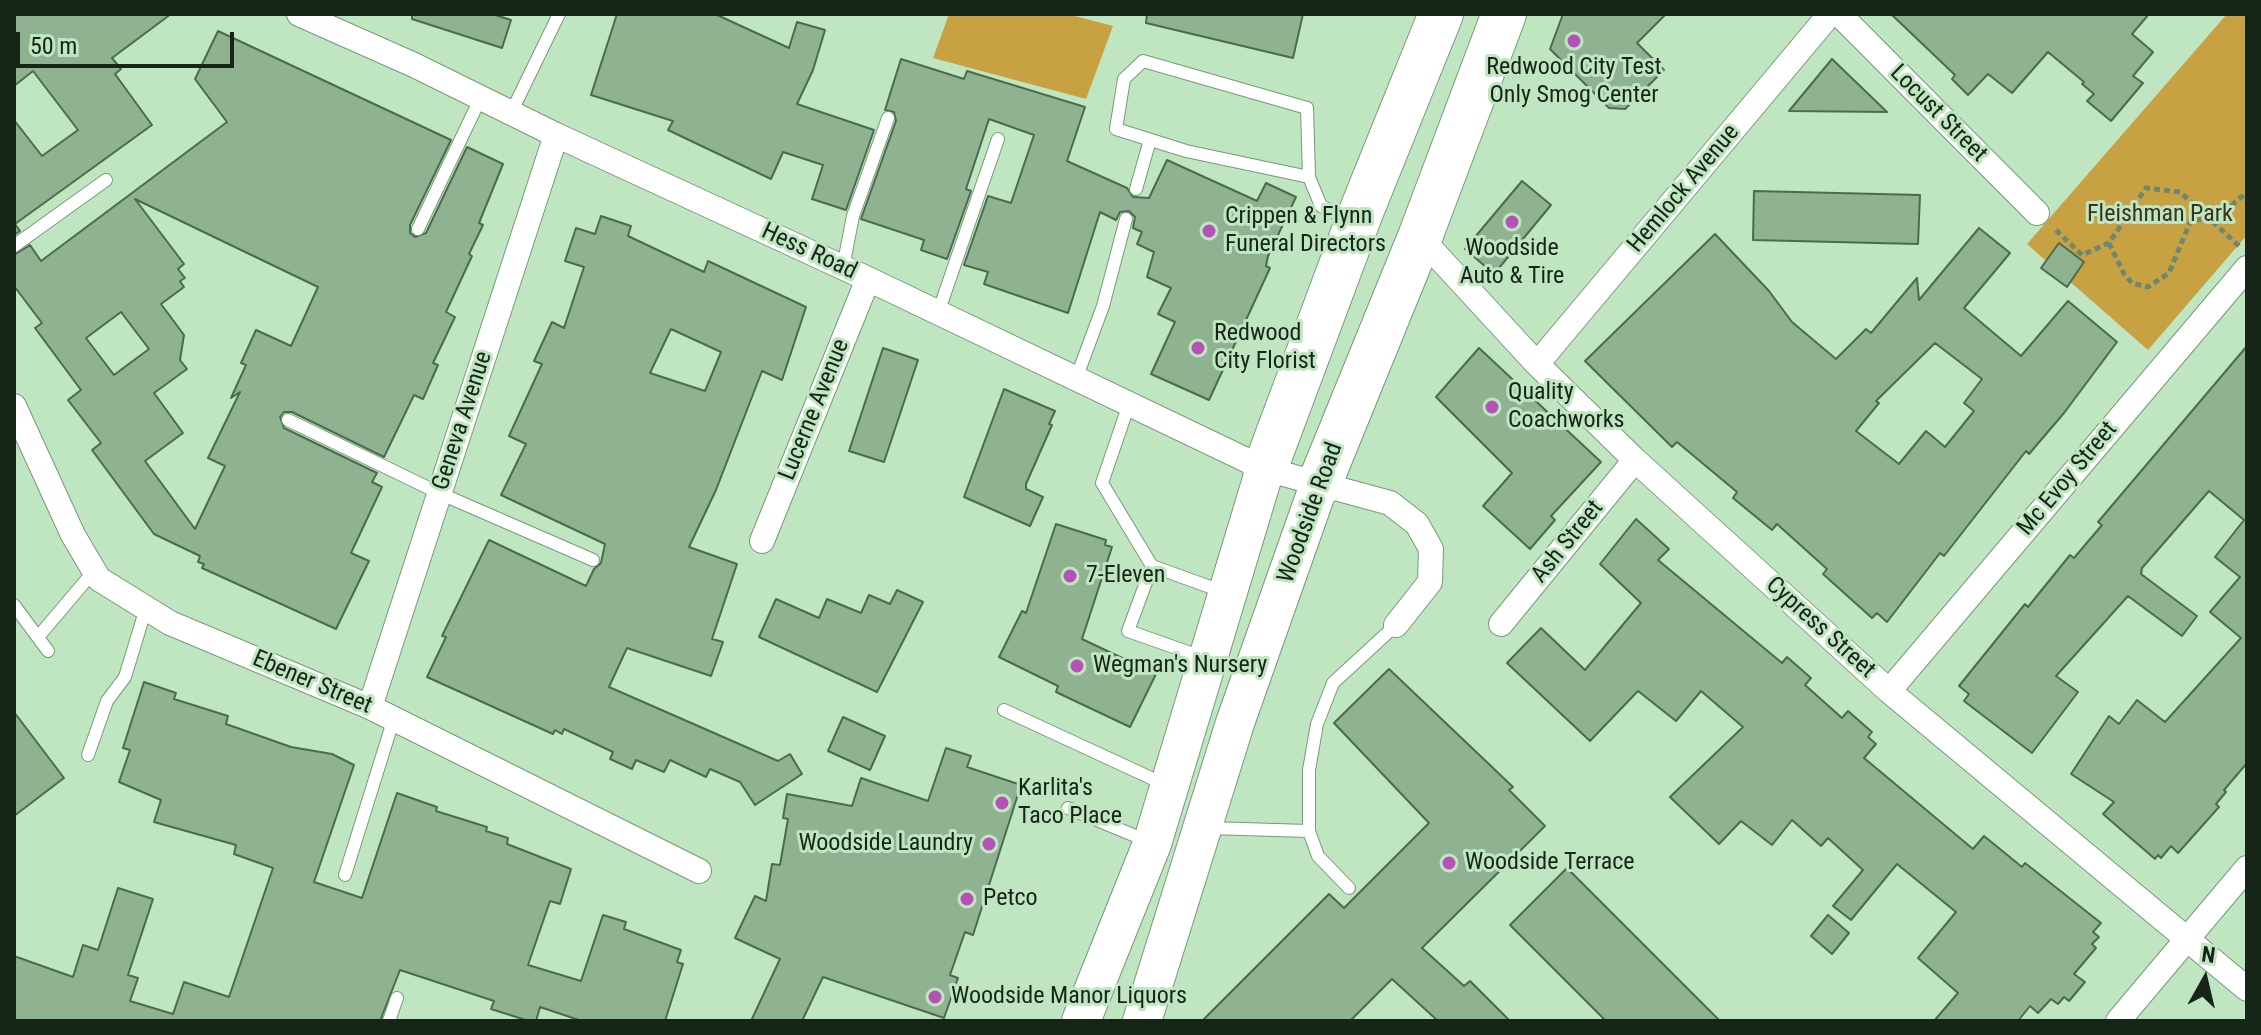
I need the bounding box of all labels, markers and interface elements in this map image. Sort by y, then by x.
scale bar [20,16,238,66]
text: 50 m [30,32,77,60]
marker: Redwood City Test Only Smog Center [1565,32,1583,50]
place label: Redwood City Test Only Smog Center [1486,54,1662,110]
street label: Locust Street [1883,59,1993,169]
street label: Hemlock Avenue [1622,119,1746,259]
park label: Fleishman Park [2087,201,2233,229]
place label: Crippen & Flynn Funeral Directors [1225,203,1386,259]
marker: Woodside Auto & Tire [1503,213,1521,231]
street label: Hess Road [757,217,861,287]
marker: Crippen & Flynn Funeral Directors [1200,222,1218,240]
place label: Woodside Auto & Tire [1460,235,1564,291]
place label: Redwood City Florist [1214,320,1316,376]
street label: Lucerne Avenue [774,335,856,485]
marker: Redwood City Florist [1189,339,1207,357]
street label: Geneva Avenue [427,348,499,494]
place label: Quality Coachworks [1508,379,1625,435]
marker: Quality Coachworks [1483,398,1501,416]
street label: Mc Evoy Street [2012,416,2124,542]
street label: Woodside Road [1272,439,1350,587]
street label: Ash Street [1526,495,1610,589]
place label: 7-Eleven [1086,562,1165,590]
marker: 7-Eleven [1061,567,1079,585]
street label: Cypress Street [1759,571,1881,685]
street label: Ebener Street [248,645,376,721]
place label: Wegman's Nursery [1093,652,1267,680]
marker: Wegman's Nursery [1068,657,1086,675]
place label: Karlita's Taco Place [1018,775,1122,831]
marker: Karlita's Taco Place [993,794,1011,812]
place label: Woodside Laundry [798,830,973,858]
marker: Woodside Laundry [980,835,998,853]
place label: Woodside Terrace [1465,849,1635,877]
marker: Woodside Terrace [1440,854,1458,872]
place label: Petco [983,885,1038,913]
marker: Petco [958,890,976,908]
north arrow [2165,939,2245,1019]
text: N [2200,941,2217,968]
place label: Woodside Manor Liquors [951,983,1187,1011]
marker: Woodside Manor Liquors [926,988,944,1006]

